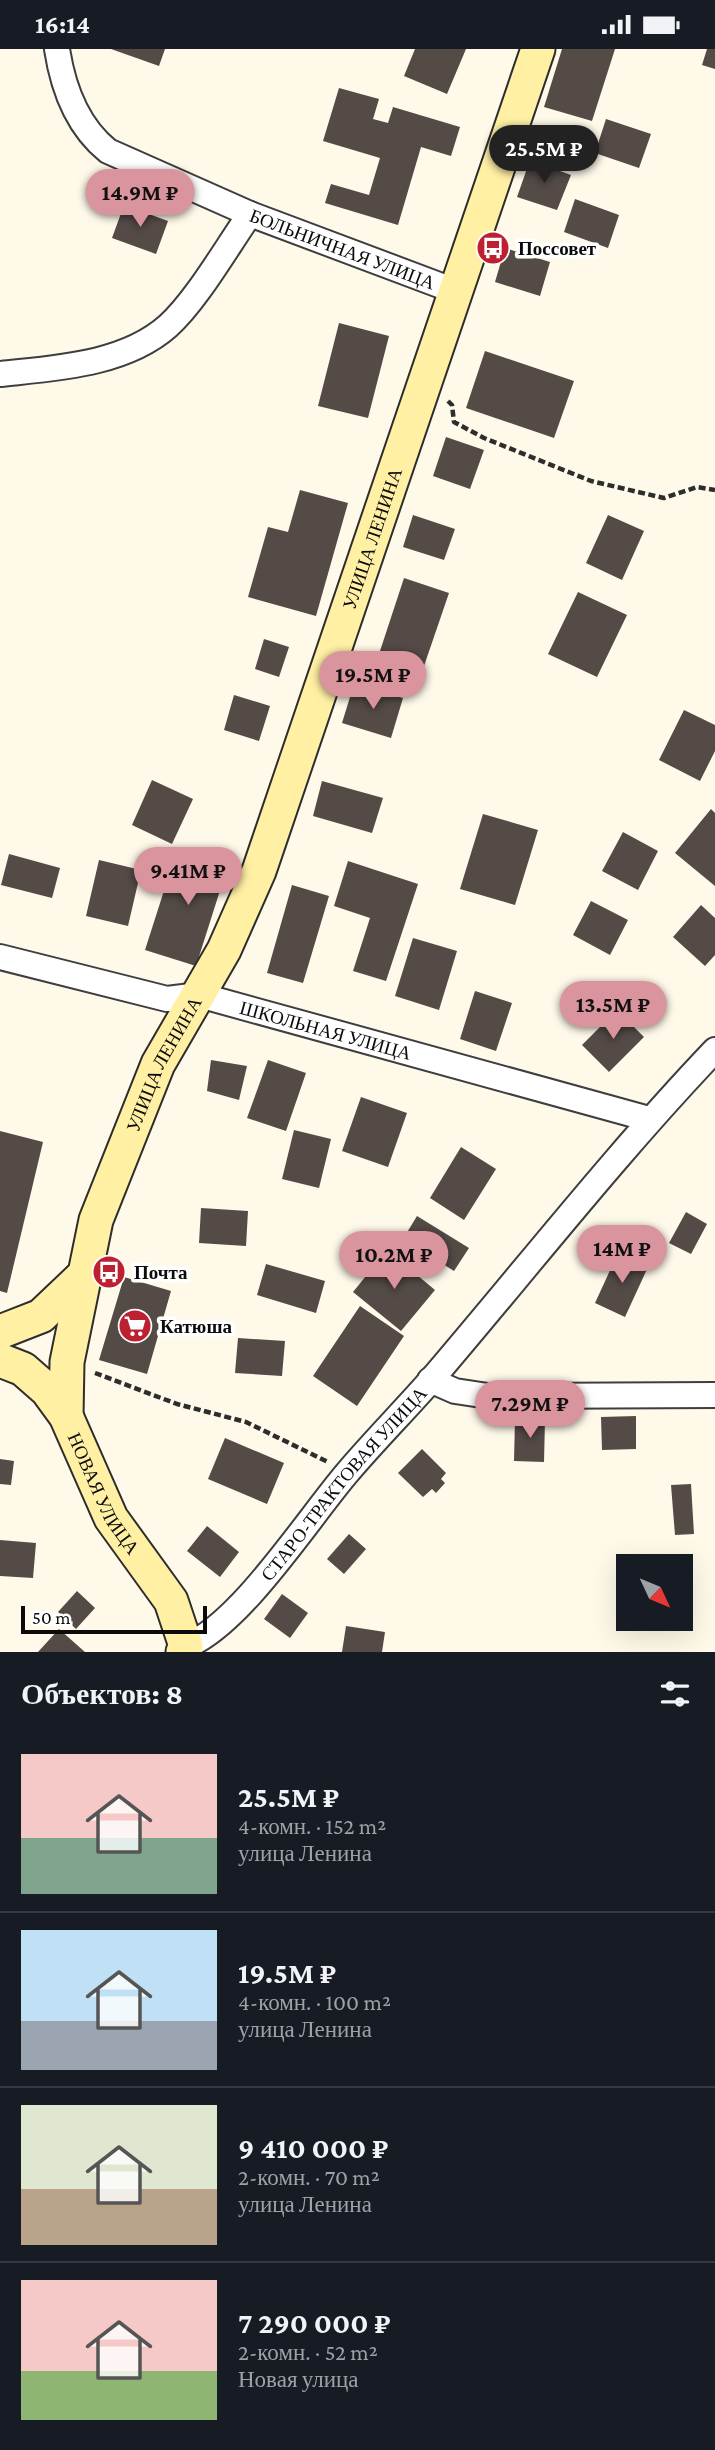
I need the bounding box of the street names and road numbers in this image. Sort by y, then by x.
street label: БОЛЬНИЧНАЯ УЛИЦА [247,204,438,293]
street label: УЛИЦА ЛЕНИНА [338,465,406,612]
street label: УЛИЦА ЛЕНИНА [122,992,205,1135]
street label: ШКОЛЬНАЯ УЛИЦА [238,996,414,1064]
street label: СТАРО-ТРАКТОВАЯ УЛИЦА [256,1382,431,1585]
street label: НОВАЯ УЛИЦА [64,1429,144,1558]

